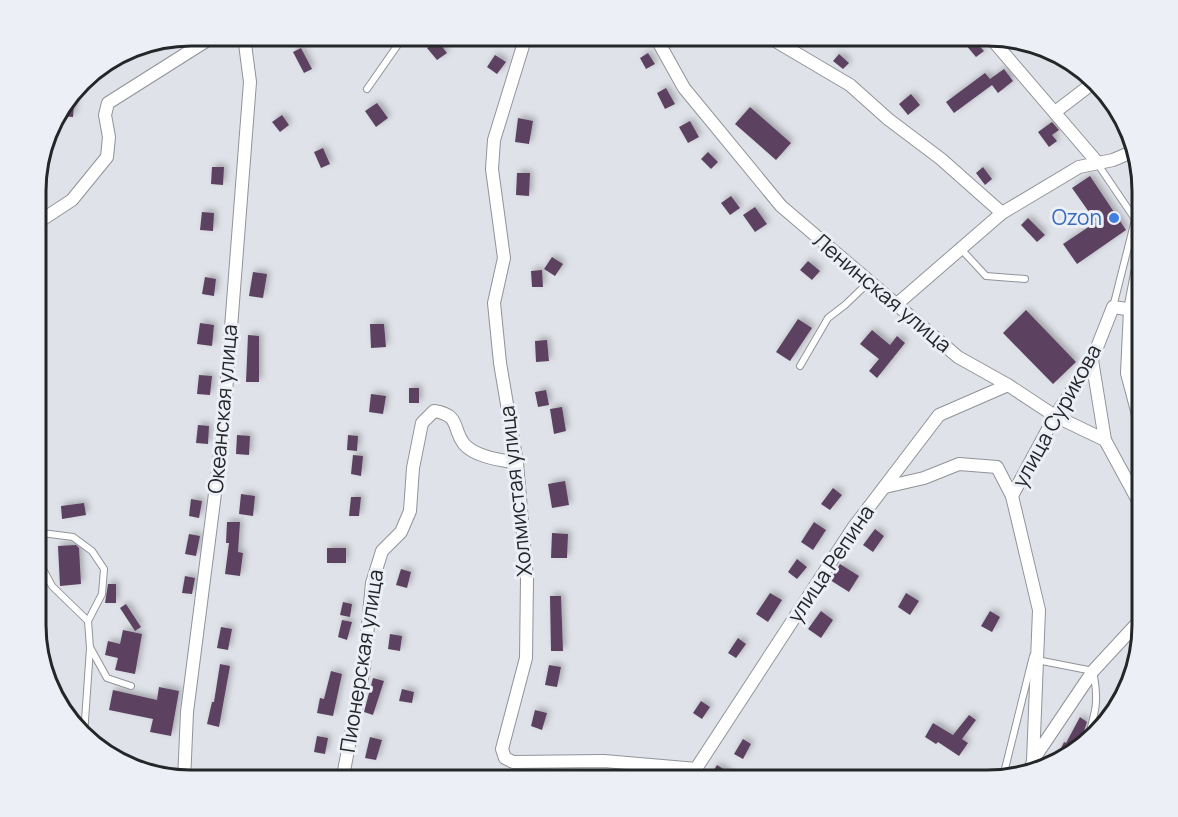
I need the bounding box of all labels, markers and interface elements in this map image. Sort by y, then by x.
place label: Ozon [1052,203,1102,231]
marker: Ozon [1107,211,1121,225]
street label: Ленинская улица [808,226,958,358]
street label: Океанская улица [201,323,243,495]
street label: улица Сурикова [1005,339,1107,492]
street label: Холмистая улица [492,404,538,578]
street label: улица Репина [780,499,880,628]
street label: Пионерская улица [333,567,389,754]

